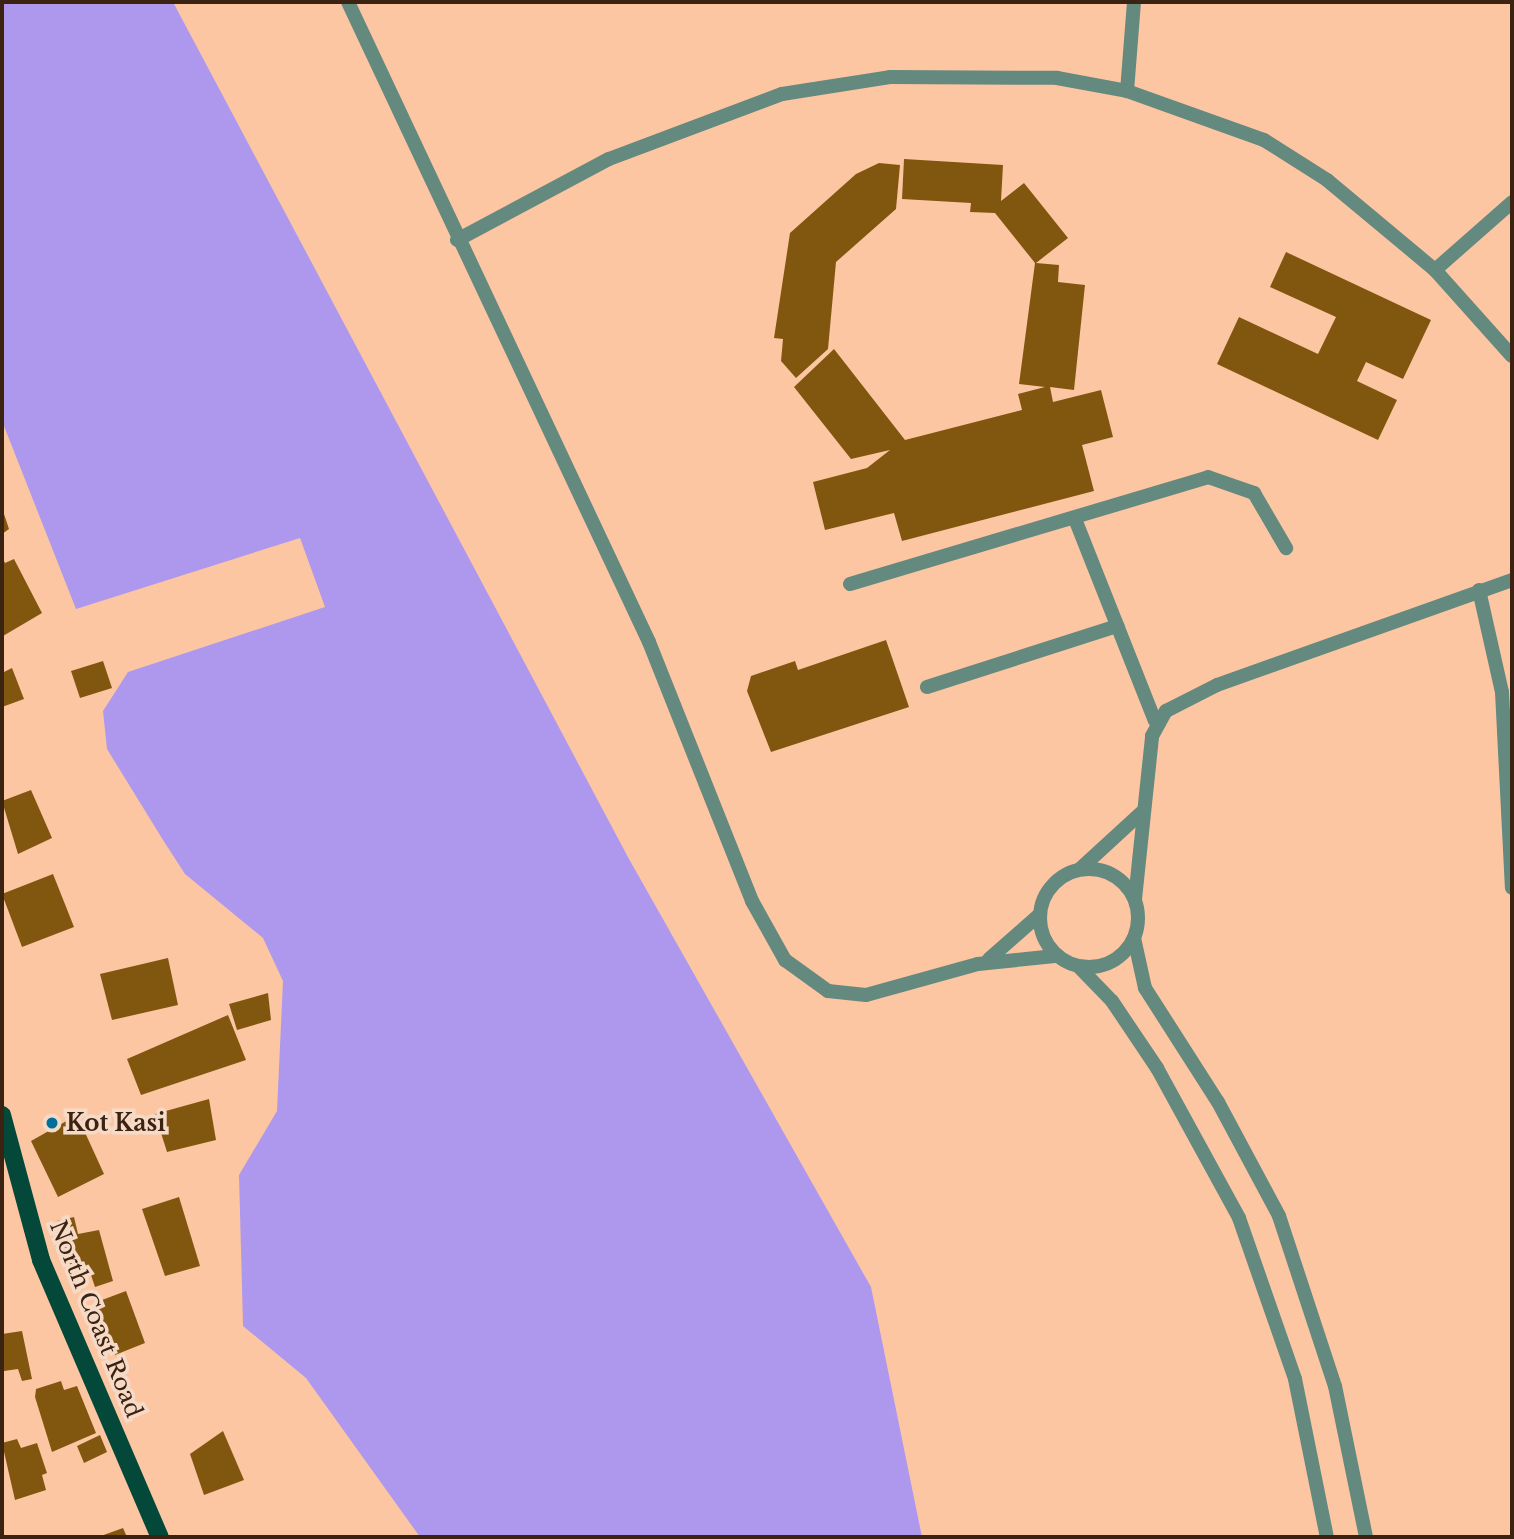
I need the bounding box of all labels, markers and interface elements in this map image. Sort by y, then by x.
place label: Kot Kasi [66,1109,165,1137]
marker: Kot Kasi [44,1115,60,1131]
street label: North Coast Road [44,1216,148,1422]

